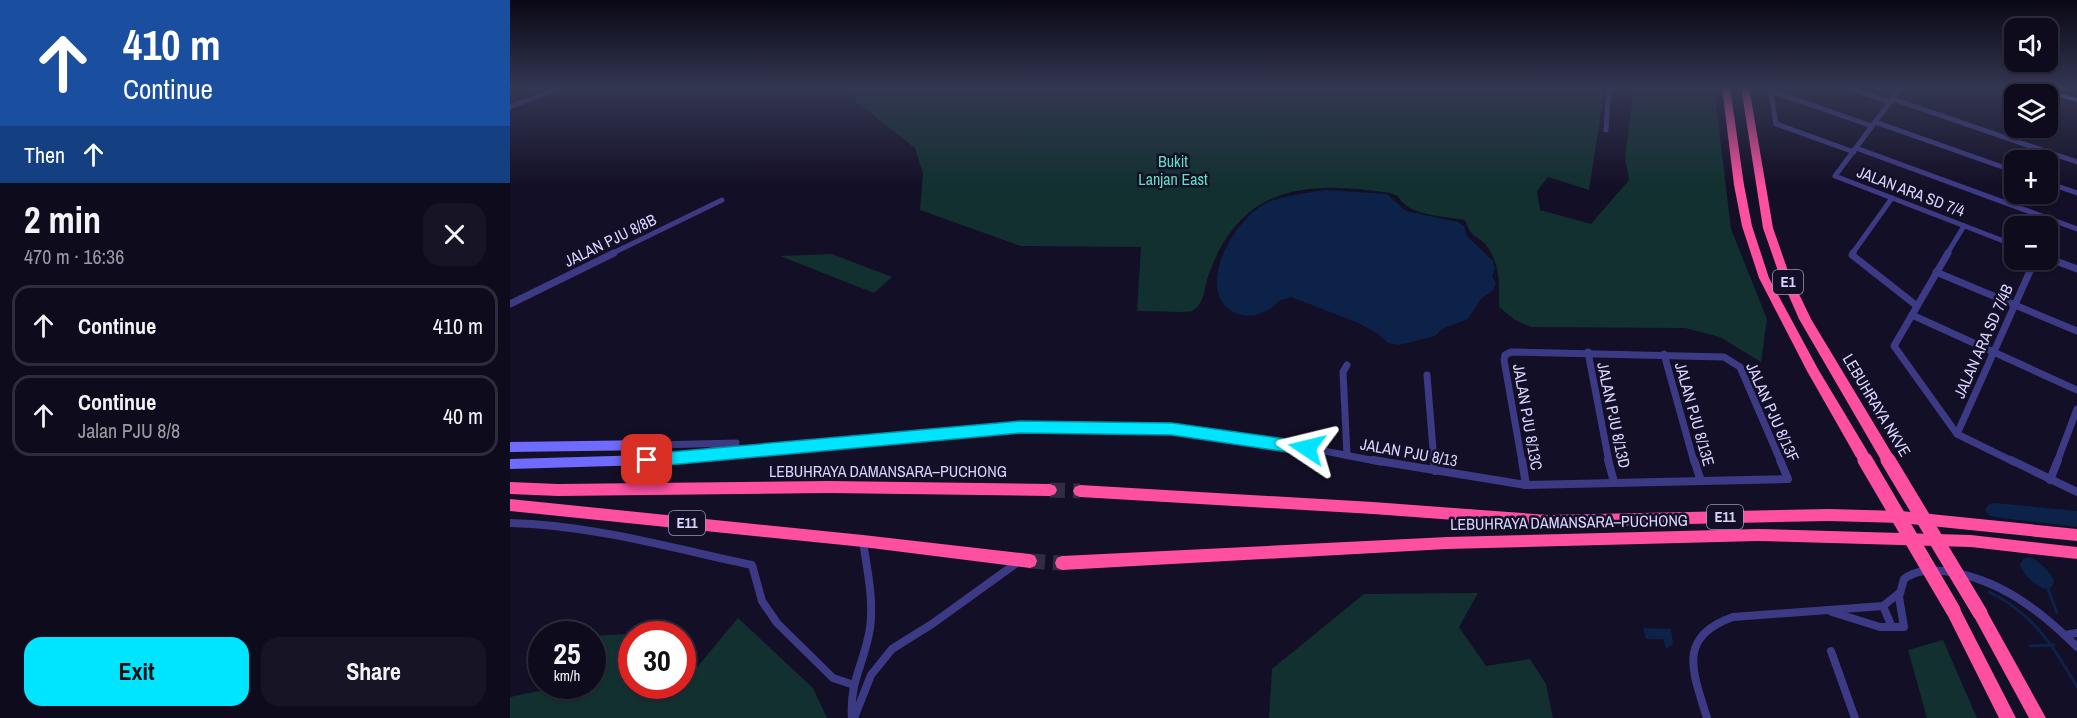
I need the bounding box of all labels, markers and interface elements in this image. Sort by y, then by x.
text: 410 m [123,17,221,73]
map controls [2004,18,2058,270]
button: sound [2004,18,2058,72]
icon: ahead [24,24,102,102]
text: Continue [123,71,213,107]
button: layers [2004,84,2058,138]
icon: ahead [77,138,110,171]
text: Then [24,140,65,170]
park label: Bukit Lanjan East [1138,150,1208,190]
button: + [2004,150,2058,204]
street label: JALAN ARA SD 7/4 [1854,160,1968,222]
text: 2 min [24,196,101,244]
button: close [423,203,486,266]
street label: JALAN PJU 8/8B [560,208,660,272]
button: − [2004,216,2058,270]
text: 470 m · 16:36 [24,243,124,270]
road number: E1 [1773,270,1803,294]
street label: JALAN ARA SD 7/4B [1948,280,2018,401]
icon: ahead [27,309,60,342]
text: Continue [78,311,156,341]
text: 410 m [433,311,483,341]
street label: LEBUHRAYA NKVE [1838,350,1916,460]
street label: JALAN PJU 8/13E [1670,359,1720,469]
street label: JALAN PJU 8/13F [1741,359,1805,465]
street label: JALAN PJU 8/13D [1592,360,1636,470]
street label: JALAN PJU 8/13C [1508,362,1548,472]
text: Continue [78,387,156,417]
icon: ahead [27,399,60,432]
text: 40 m [443,401,483,431]
position arrow [1275,416,1339,480]
text: Jalan PJU 8/8 [78,417,180,444]
street label: JALAN PJU 8/13 [1359,433,1459,471]
pin [621,434,672,485]
icon: arrive [630,443,663,476]
street label: LEBUHRAYA DAMANSARA–PUCHONG [769,460,1007,482]
road number: E11 [1707,505,1743,529]
street label: LEBUHRAYA DAMANSARA–PUCHONG [1450,509,1688,535]
road number: E11 [669,511,705,535]
speed limit sign: 30 [618,621,696,699]
text: 25 [553,633,581,673]
button: Exit [24,637,249,706]
button: Share [261,637,486,706]
text: km/h [554,665,580,686]

